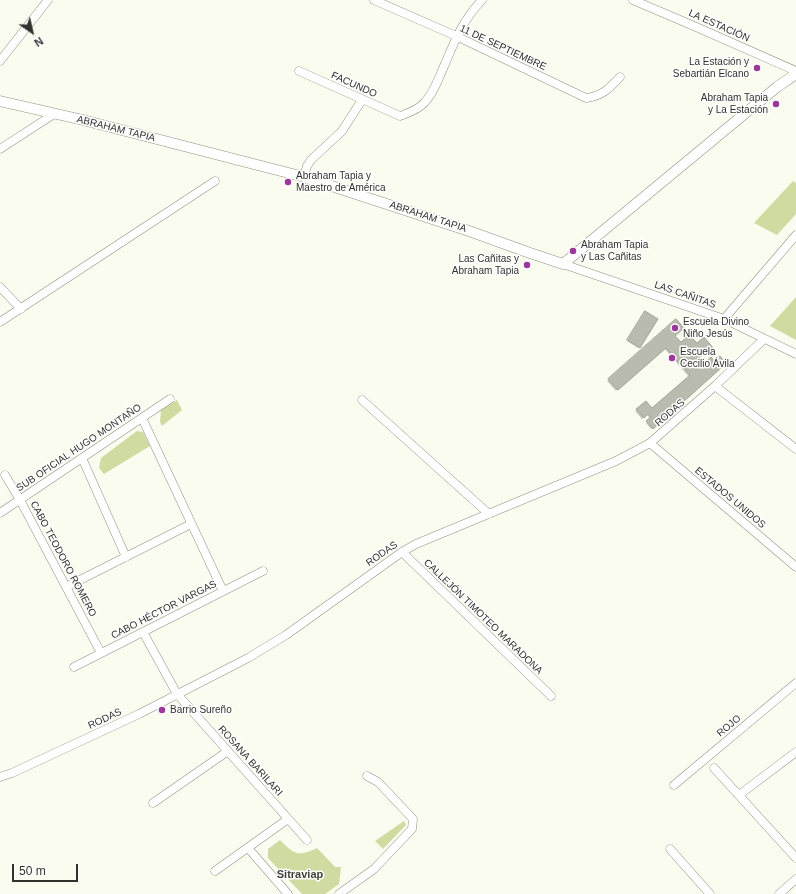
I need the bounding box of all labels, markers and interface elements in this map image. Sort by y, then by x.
street label: LA ESTACIÓN [687,7,751,45]
north arrow [12,12,52,52]
street label: 11 DE SEPTIEMBRE [458,23,548,73]
text: N [32,35,45,49]
place label: La Estación y Sebartián Elcano [673,56,749,80]
marker: La Estación y Sebartián Elcano [752,63,762,73]
street label: FACUNDO [329,70,379,100]
place label: Abraham Tapia y La Estación [701,92,768,116]
marker: Abraham Tapia y La Estación [771,99,781,109]
street label: ABRAHAM TAPIA [76,113,156,145]
place label: Abraham Tapia y Maestro de América [296,170,385,194]
marker: Abraham Tapia y Maestro de América [283,177,293,187]
street label: ABRAHAM TAPIA [388,199,468,235]
place label: Abraham Tapia y Las Cañitas [581,239,648,262]
marker: Abraham Tapia y Las Cañitas [568,246,578,256]
place label: Las Cañitas y Abraham Tapia [452,253,519,276]
marker: Las Cañitas y Abraham Tapia [522,260,532,270]
street label: LAS CAÑITAS [653,279,717,311]
place label: Escuela Divino Niño Jesús [683,316,749,340]
marker: Escuela Divino Niño Jesús [670,323,680,333]
place label: Escuela Cecilio Ávila [680,346,734,370]
marker: Escuela Cecilio Ávila [667,353,677,363]
street label: RODAS [653,397,687,429]
street label: SUB OFICIAL HUGO MONTAÑO [14,402,144,494]
street label: ESTADOS UNIDOS [692,465,768,531]
street label: CABO TEODORO ROMERO [27,499,99,619]
street label: RODAS [364,539,400,569]
street label: CALLEJÓN TIMOTEO MARADONA [421,557,545,677]
street label: CABO HÉCTOR VARGAS [109,578,219,642]
place label: Barrio Sureño [170,704,232,716]
marker: Barrio Sureño [157,705,167,715]
street label: RODAS [86,706,124,732]
street label: ROJO [715,712,743,740]
street label: ROSANA BARILARI [215,723,285,799]
scale bar [14,856,80,882]
text: 50 m [19,864,46,878]
district label: Sitraviap [277,868,323,882]

